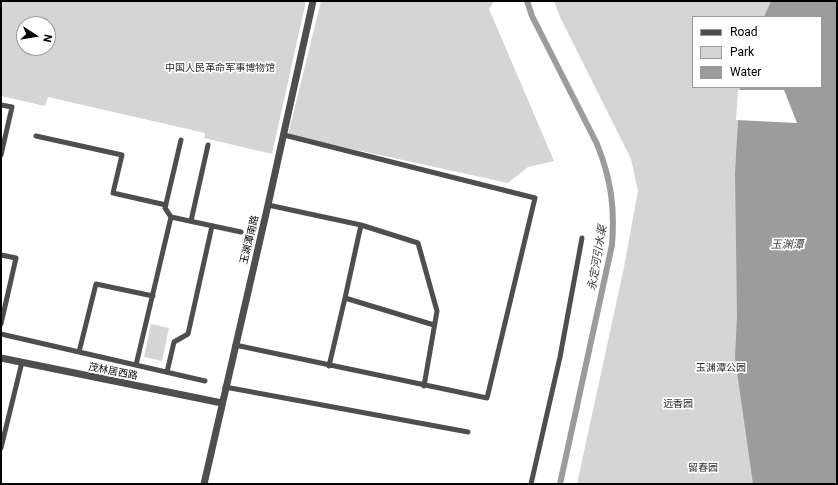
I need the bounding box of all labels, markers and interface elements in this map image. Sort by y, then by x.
north arrow [16,16,56,56]
legend [692,16,822,88]
text: Road [730,25,758,39]
text: N [40,33,54,44]
text: Park [730,45,754,59]
park label: 中国人民革命军事博物馆 [165,62,275,74]
text: Water [730,65,761,79]
street label: 玉渊潭南路 [238,214,262,266]
water label: 永定河引水渠 [586,224,610,292]
water label: 玉渊潭 [771,238,803,252]
street label: 茂林居西路 [87,361,139,383]
park label: 玉渊潭公园 [696,362,746,374]
park label: 远香园 [663,398,693,410]
park label: 留春园 [688,462,718,474]

